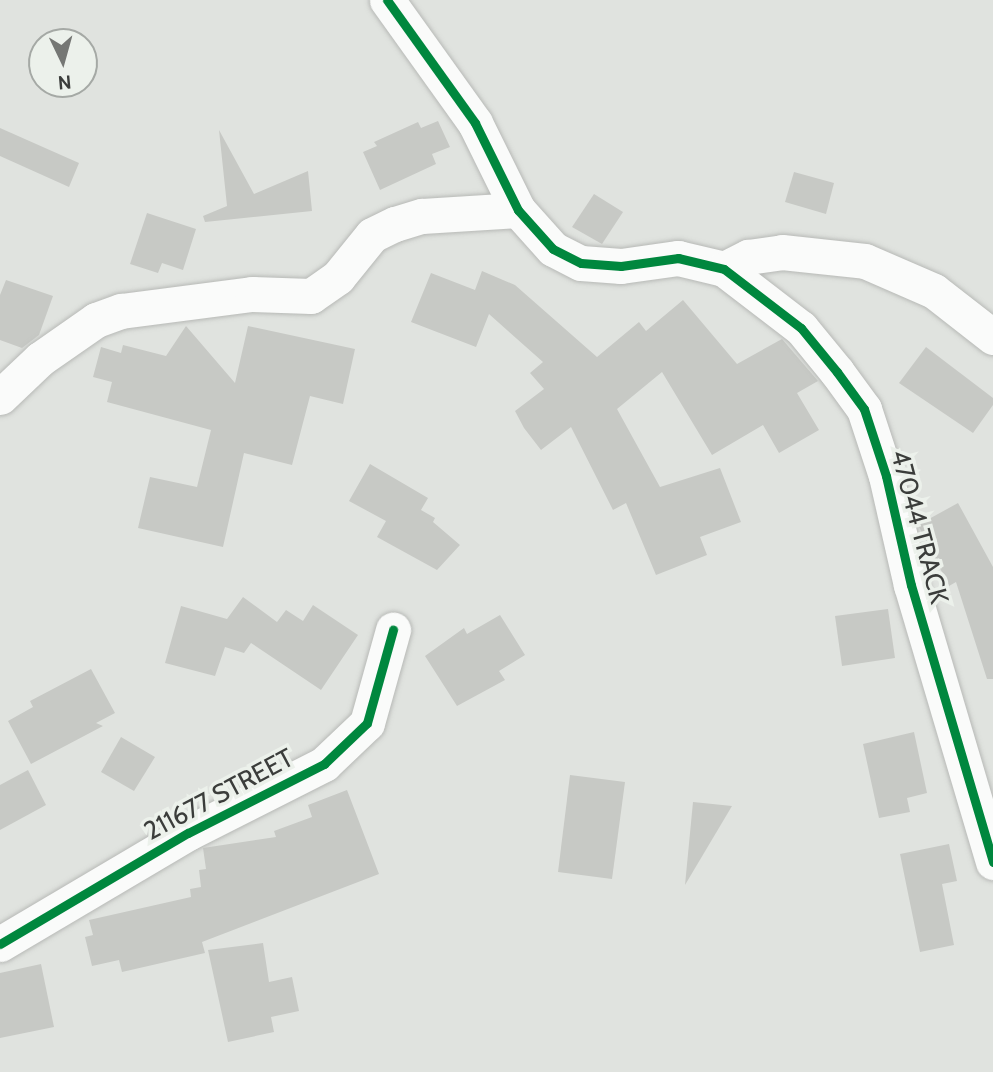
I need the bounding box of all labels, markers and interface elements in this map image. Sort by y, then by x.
north arrow [28,28,98,98]
text: N [57,70,72,94]
street label: 47044 TRACK [883,447,955,607]
street label: 211677 STREET [139,743,299,847]

